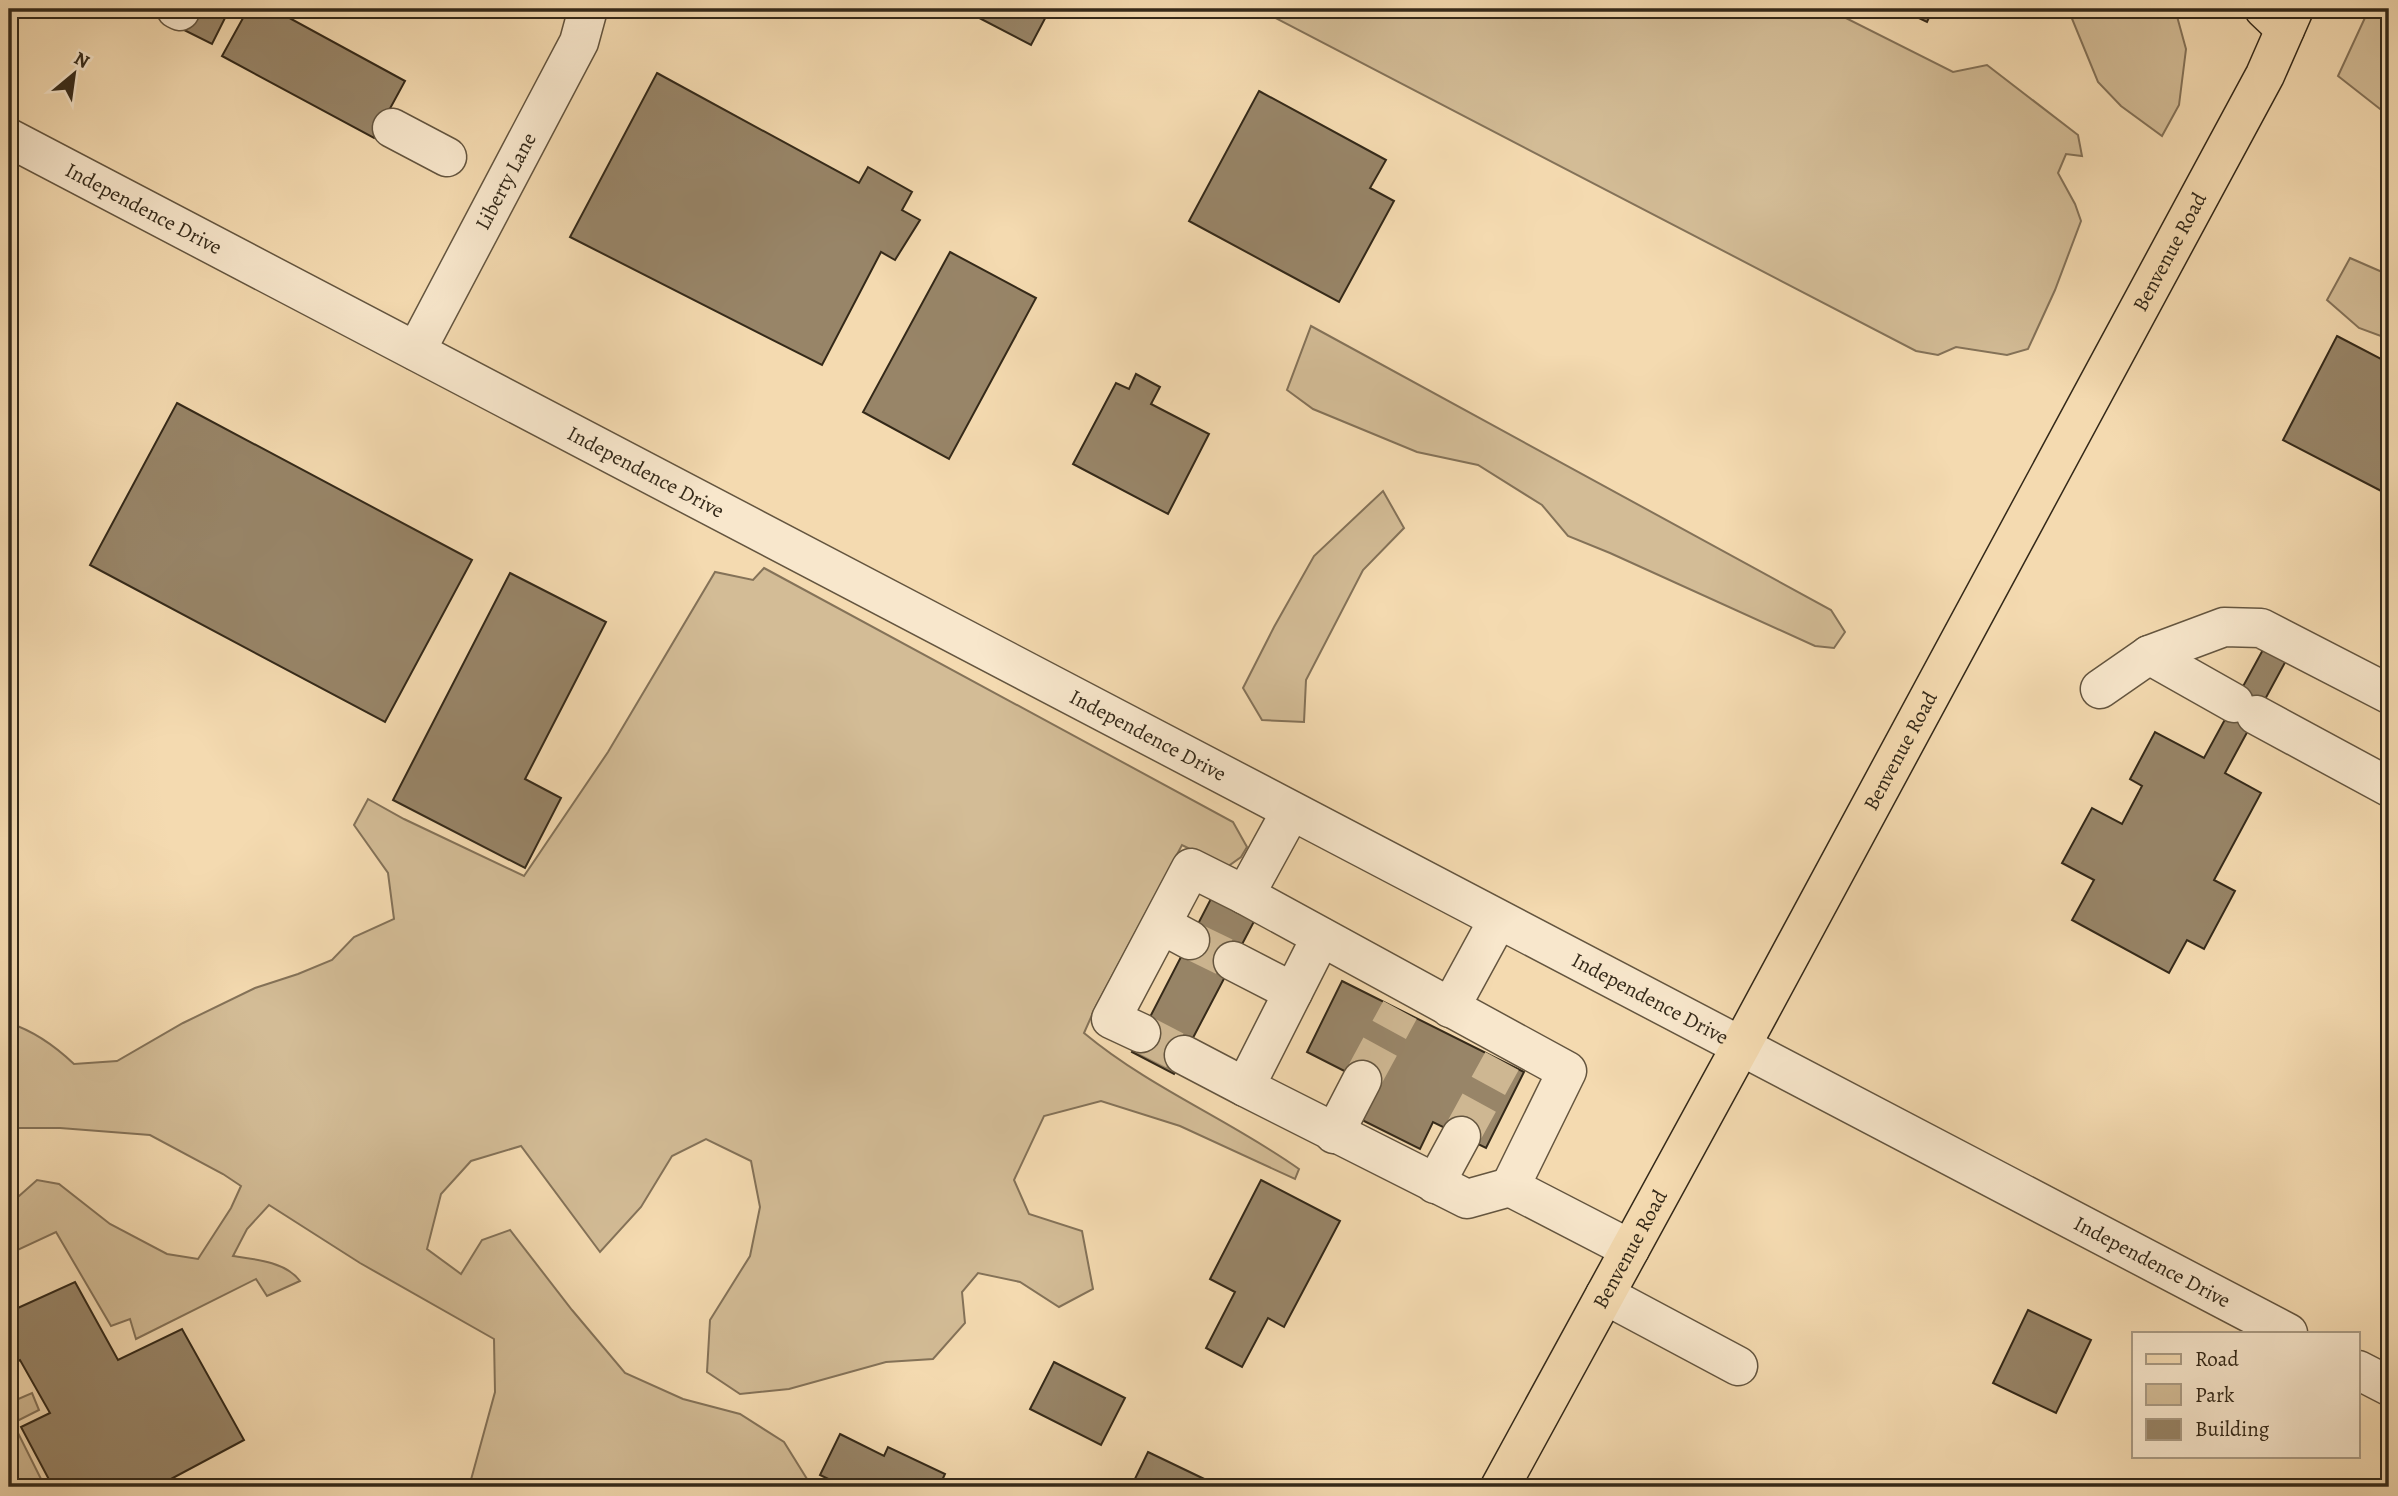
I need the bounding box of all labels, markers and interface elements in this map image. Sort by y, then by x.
north arrow [38,38,108,108]
text: N [69,45,94,75]
street label: Liberty Lane [468,128,543,235]
street label: Independence Drive [60,156,227,261]
street label: Benvenue Road [2126,187,2213,316]
street label: Independence Drive [563,419,729,525]
street label: Independence Drive [1065,683,1231,788]
street label: Benvenue Road [1857,686,1944,815]
street label: Independence Drive [1567,946,1733,1051]
street label: Benvenue Road [1586,1184,1674,1314]
street label: Independence Drive [2069,1209,2235,1314]
legend [2132,1332,2360,1458]
text: Road [2195,1345,2239,1373]
text: Park [2195,1381,2235,1409]
text: Building [2195,1415,2270,1443]

